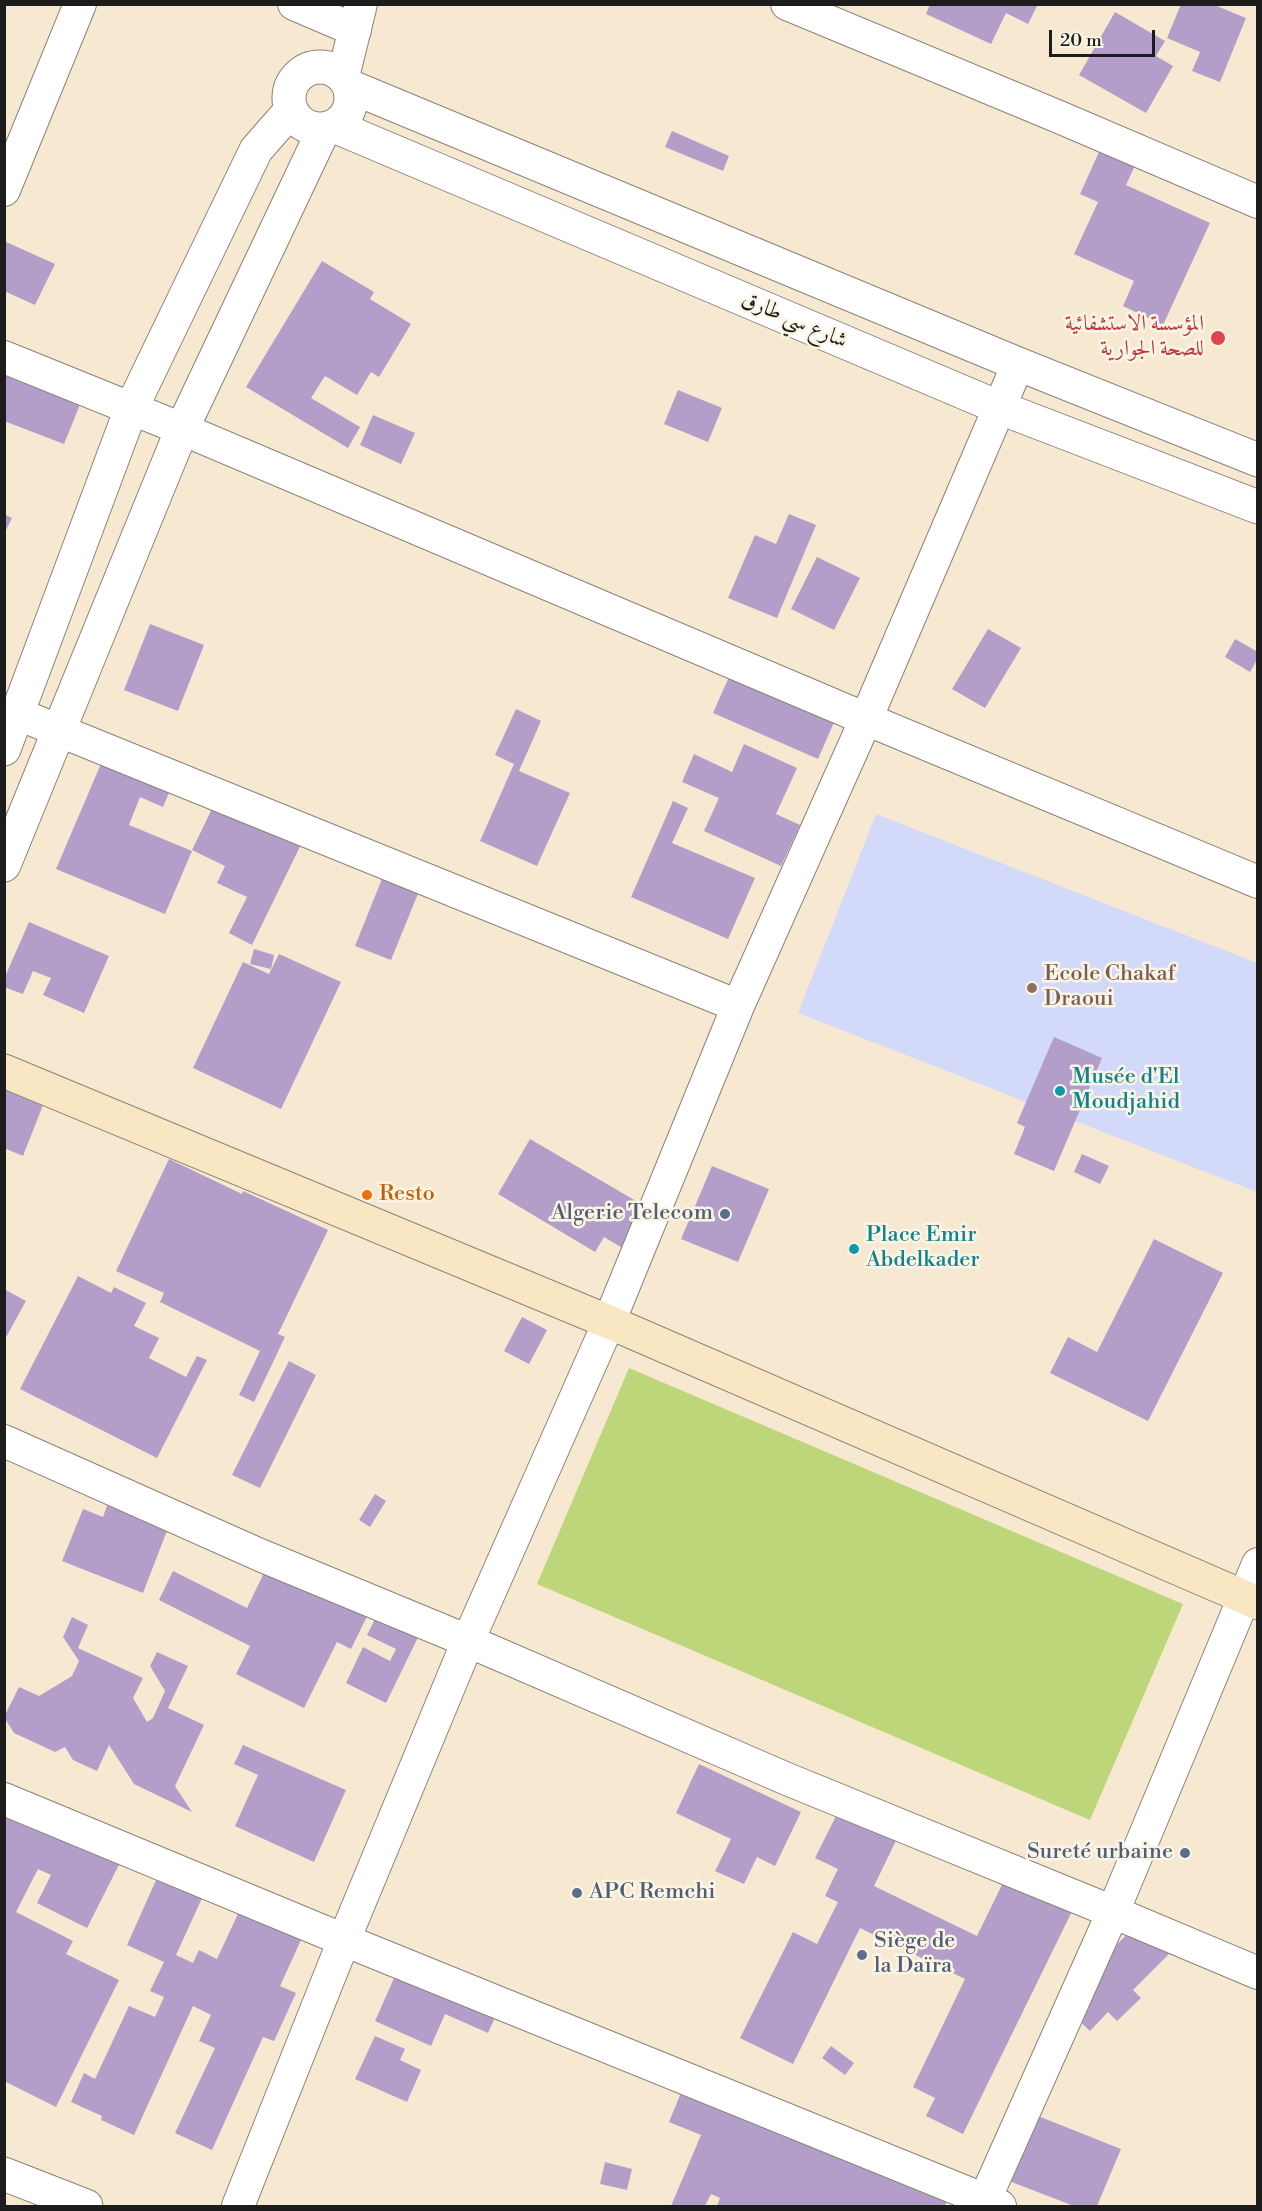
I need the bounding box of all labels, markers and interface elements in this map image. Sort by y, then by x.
scale bar [1052,18,1158,56]
text: 20 m [1060,29,1102,52]
street label: شارع سي طارق [737,287,851,355]
place label: المؤسسة الاستشفائية للصحة الجوارية [1065,312,1204,364]
marker: المؤسسة الاستشفائية للصحة الجوارية [1209,329,1227,347]
place label: Ecole Chakaf Draoui [1044,962,1175,1014]
marker: Ecole Chakaf Draoui [1025,981,1039,995]
place label: Musée d'El Moudjahid [1072,1065,1180,1116]
marker: Musée d'El Moudjahid [1053,1084,1067,1098]
place label: Resto [379,1182,435,1208]
marker: Resto [360,1188,374,1202]
place label: Algerie Telecom [551,1201,713,1227]
marker: Algerie Telecom [718,1207,732,1221]
place label: Place Emir Abdelkader [866,1223,980,1274]
marker: Place Emir Abdelkader [847,1242,861,1256]
place label: Sureté urbaine [1027,1840,1173,1866]
marker: Sureté urbaine [1178,1846,1192,1860]
place label: APC Remchi [589,1880,715,1906]
marker: APC Remchi [570,1886,584,1900]
place label: Siège de la Daïra [874,1929,955,1981]
marker: Siège de la Daïra [855,1948,869,1962]

